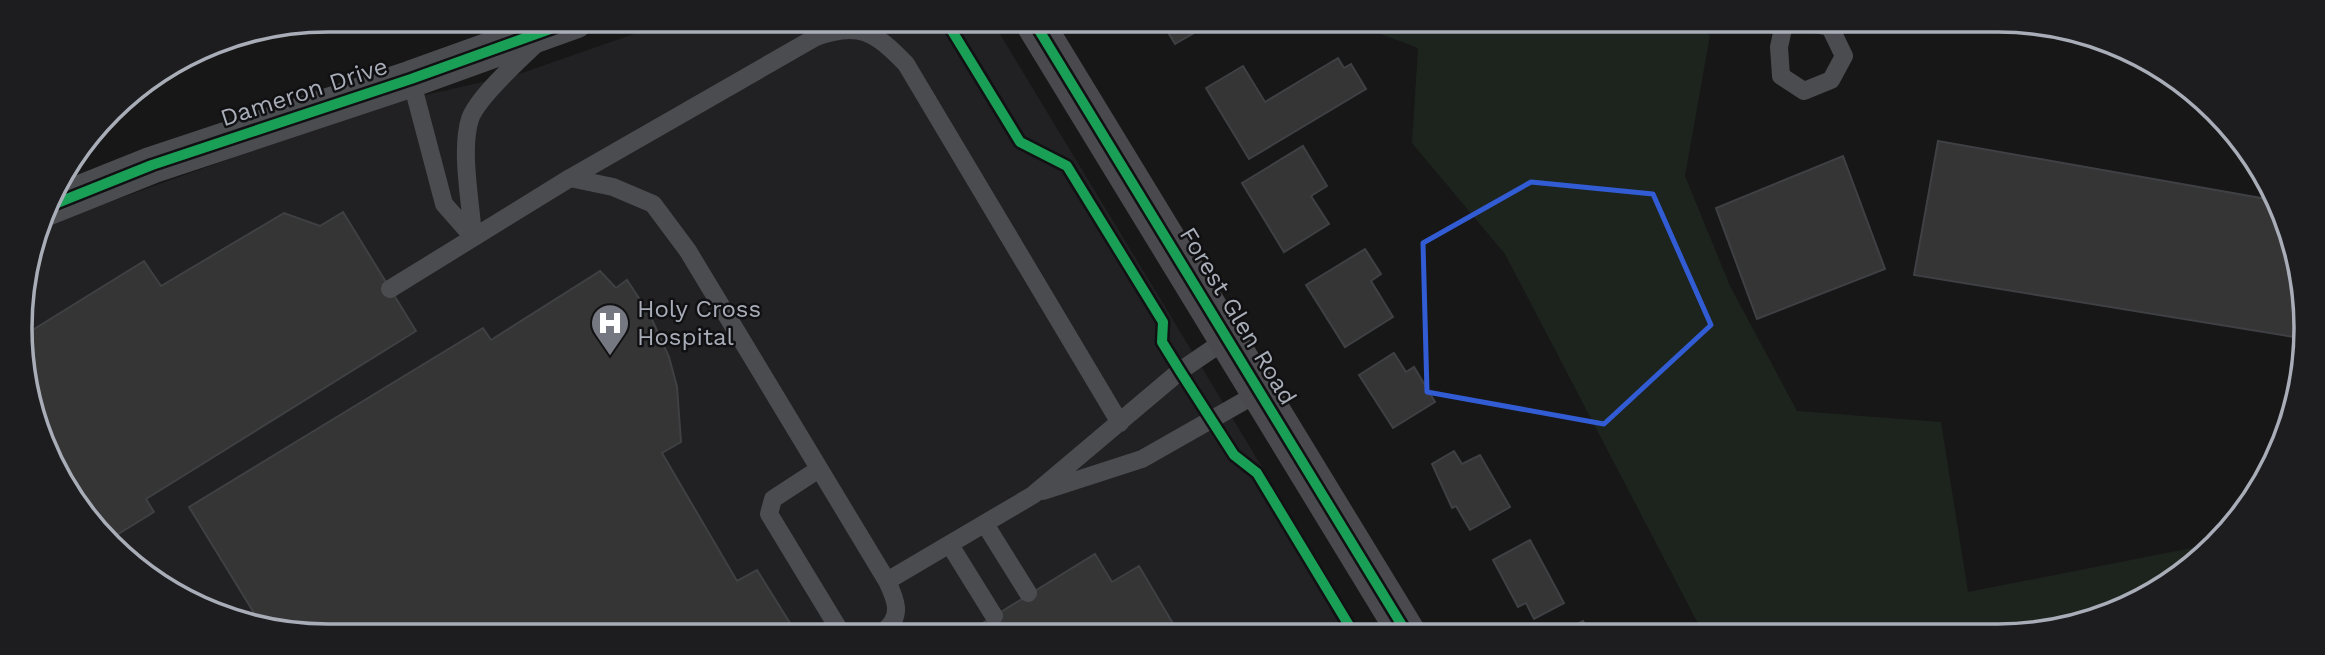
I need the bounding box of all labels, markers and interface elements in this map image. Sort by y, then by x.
street label: Dameron Drive [217,52,391,132]
street label: Forest Glen Road [1174,222,1302,410]
place label: Holy Cross Hospital [637,295,761,351]
hospital icon: Holy Cross Hospital [589,302,631,357]

